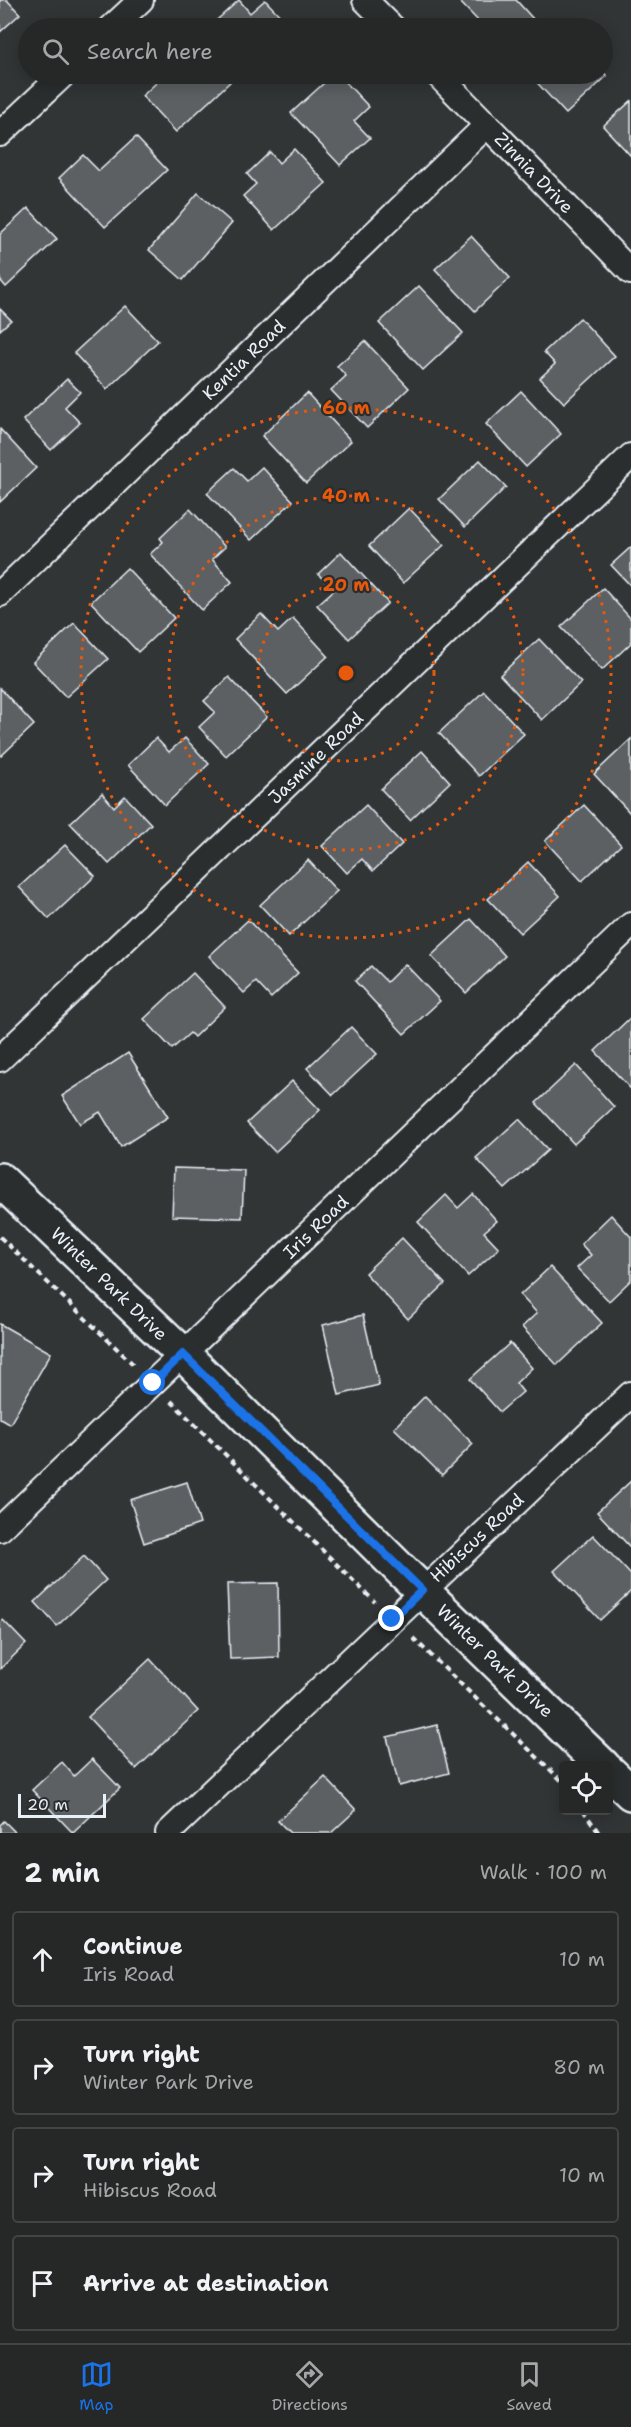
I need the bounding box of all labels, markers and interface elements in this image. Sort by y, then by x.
search box [18,18,613,84]
icon: search [39,35,72,68]
text: Search here [87,37,213,66]
street label: Zinnia Drive [489,127,579,219]
street label: Kentia Road [197,314,291,406]
text: 60 m [322,396,370,420]
text: 40 m [322,484,370,508]
text: 20 m [322,573,370,597]
centre of rings [336,663,356,683]
street label: Jasmine Road [263,707,369,809]
street label: Iris Road [278,1190,354,1264]
street label: Winter Park Drive [45,1222,173,1346]
route start [139,1369,165,1395]
street label: Hibiscus Road [425,1488,529,1588]
street label: Winter Park Drive [431,1599,559,1723]
route end [378,1605,404,1631]
map controls [559,1761,613,1815]
button: locate [559,1761,613,1815]
scale bar [18,1791,106,1818]
text: 20 m [27,1794,68,1815]
text: 2 min [24,1855,100,1890]
text: Walk · 100 m [480,1859,607,1885]
text: Continue [83,1932,183,1961]
icon: ahead [26,1943,59,1976]
text: 10 m [559,1946,605,1972]
text: Iris Road [83,1961,174,1987]
text: Turn right [83,2040,200,2069]
icon: right [26,2051,59,2084]
text: 80 m [553,2054,605,2080]
text: Winter Park Drive [83,2069,254,2095]
text: Turn right [83,2148,200,2177]
icon: right [26,2159,59,2192]
text: 10 m [559,2162,605,2188]
text: Hibiscus Road [83,2177,217,2203]
icon: arrive [26,2267,59,2300]
text: Arrive at destination [83,2269,329,2298]
tab: Map [79,2358,113,2415]
tab: Directions [272,2358,348,2415]
tab: Saved [506,2358,552,2415]

